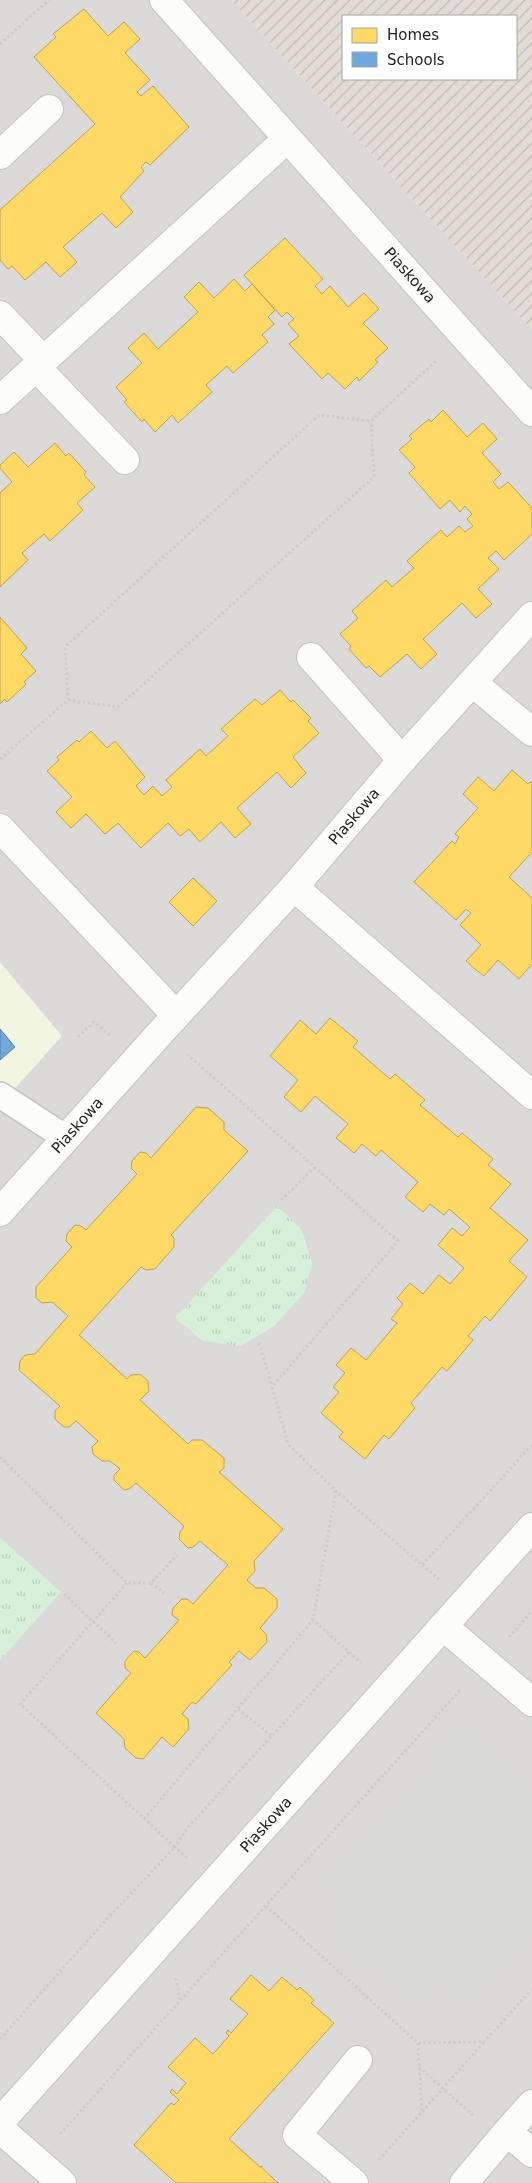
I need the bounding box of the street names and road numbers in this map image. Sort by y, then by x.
street label: Piaskowa [380,244,439,307]
street label: Piaskowa [325,784,383,848]
street label: Piaskowa [48,1094,107,1157]
street label: Piaskowa [236,1793,296,1856]

